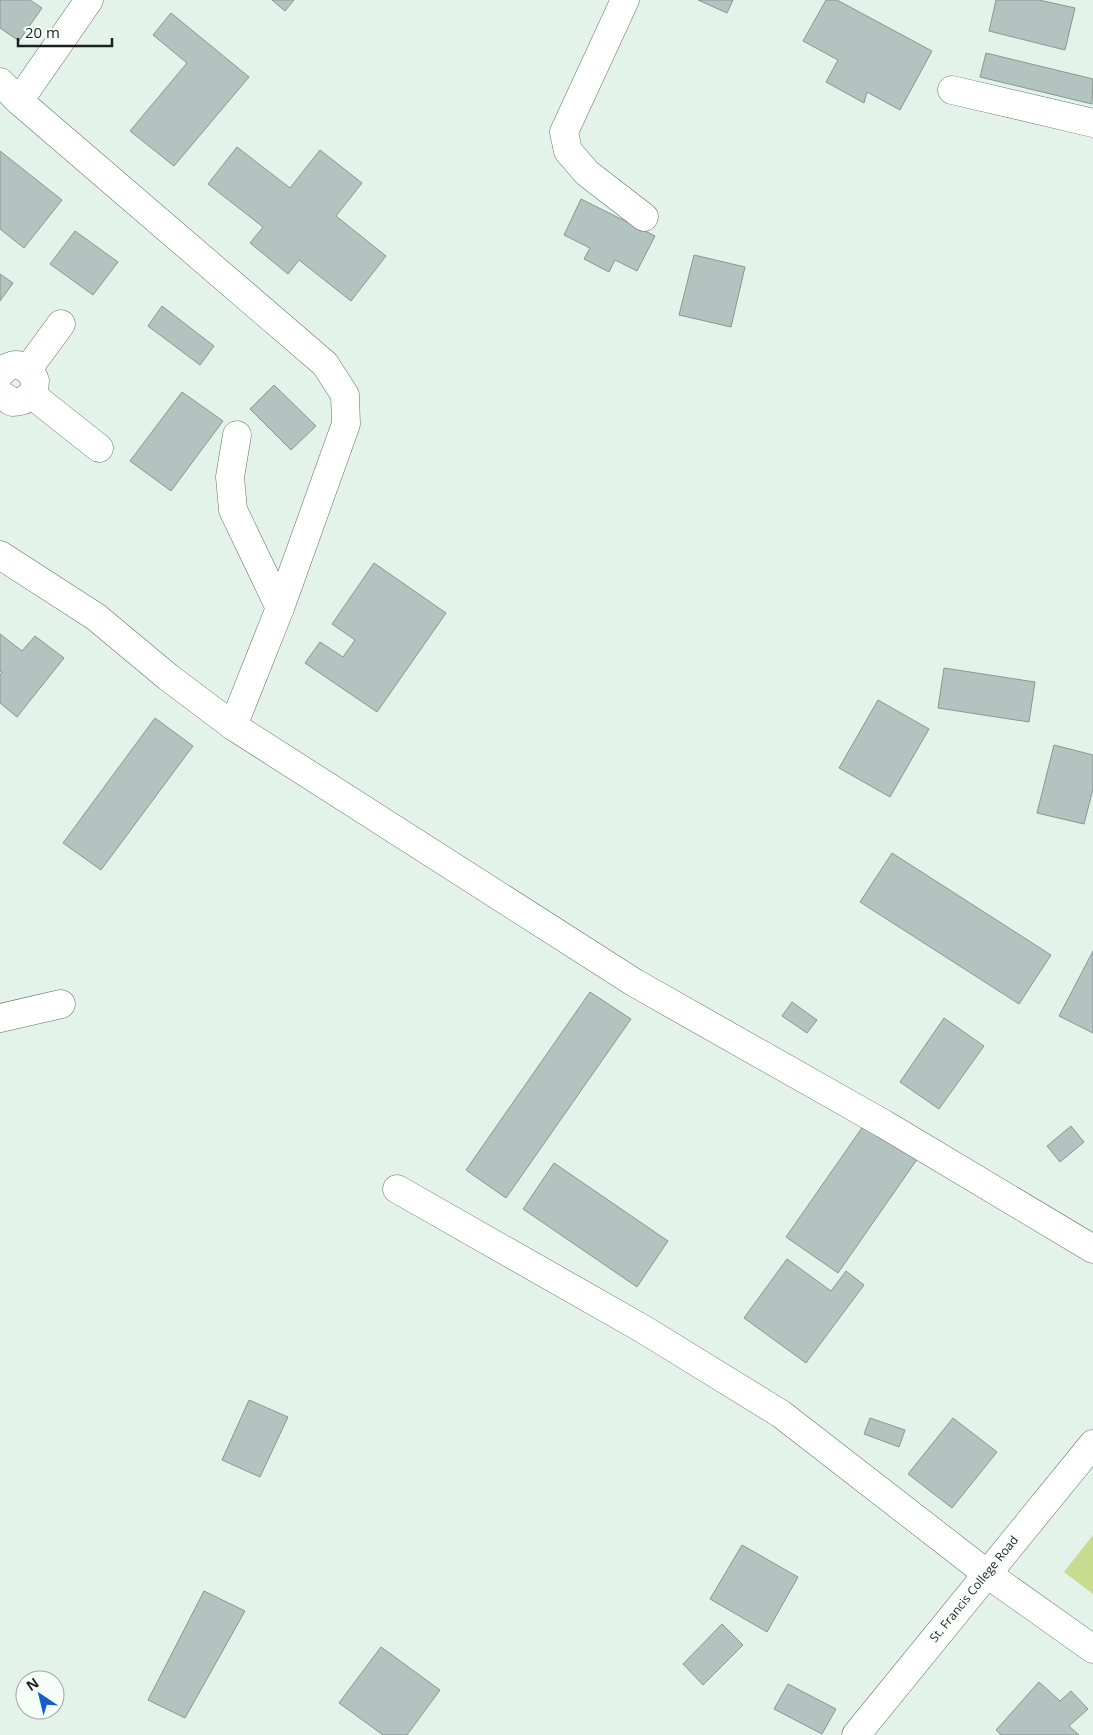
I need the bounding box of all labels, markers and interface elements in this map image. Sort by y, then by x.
scale bar [18,15,111,47]
text: 20 m [25,22,60,42]
street label: St. Francis College Road [925,1532,1022,1646]
north arrow [15,1670,65,1720]
text: N [22,1673,42,1695]

